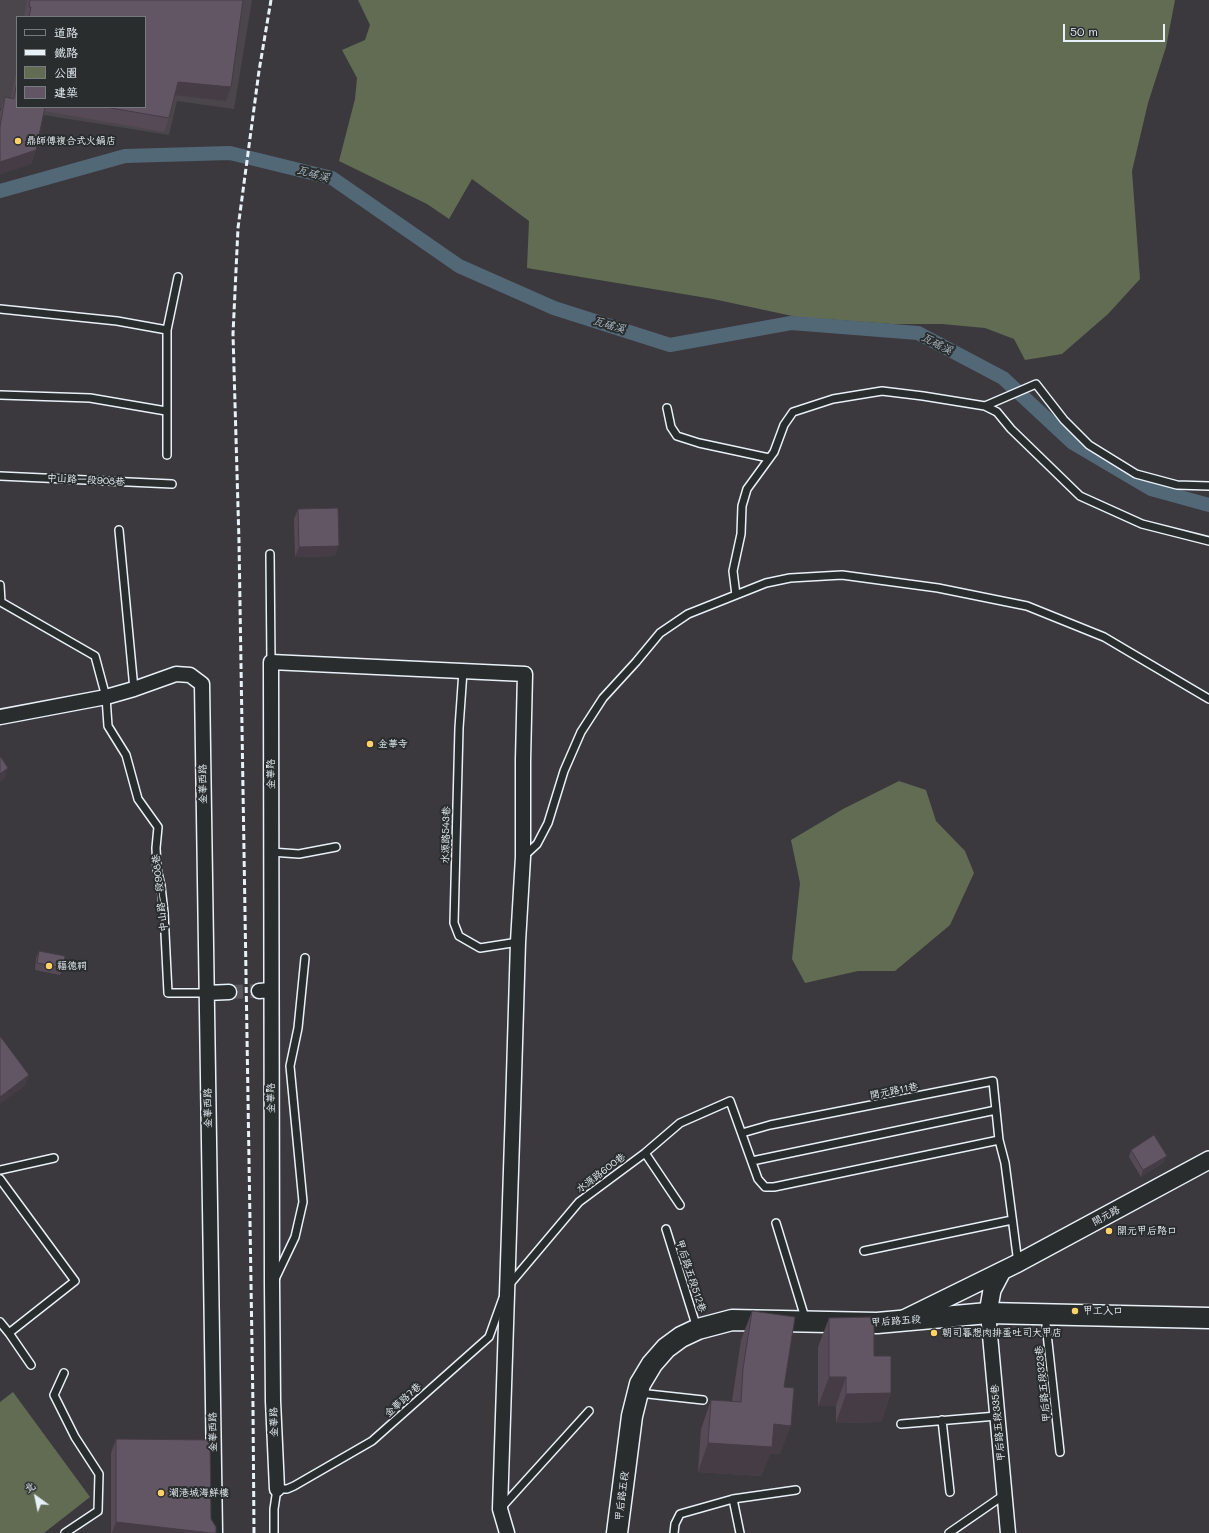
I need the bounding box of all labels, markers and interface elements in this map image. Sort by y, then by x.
legend [16,16,146,108]
scale bar [1065,16,1167,42]
text: 50 m [1070,23,1098,39]
text: 道路 [54,24,78,40]
text: 鐵路 [54,44,78,60]
text: 公園 [54,64,78,80]
text: 建築 [54,84,78,100]
place label: 鼎師傅複合式火鍋店 [26,135,116,147]
marker: 鼎師傅複合式火鍋店 [13,136,23,146]
water label: 瓦磘溪 [295,163,331,185]
water label: 瓦磘溪 [591,314,627,336]
water label: 瓦磘溪 [919,331,955,357]
street label: 中山路一段908巷 [47,472,125,488]
place label: 金華寺 [378,738,408,750]
marker: 金華寺 [365,739,375,749]
street label: 金華路 [265,759,277,789]
street label: 金華西路 [197,764,209,804]
street label: 水源路543巷 [439,806,453,864]
street label: 中山路一段908巷 [150,854,170,932]
place label: 福德祠 [57,960,87,972]
marker: 福德祠 [44,961,54,971]
street label: 開元路11巷 [869,1080,919,1102]
street label: 金華路 [265,1083,277,1113]
street label: 金華西路 [202,1088,214,1128]
street label: 水源路600巷 [574,1151,628,1195]
street label: 開元路 [1090,1204,1122,1228]
place label: 開元甲后路口 [1117,1225,1177,1237]
marker: 開元甲后路口 [1104,1226,1114,1236]
street label: 甲后路五段512巷 [674,1238,708,1314]
place label: 甲工入口 [1083,1305,1123,1317]
marker: 甲工入口 [1070,1306,1080,1316]
street label: 甲后路五段 [871,1313,921,1329]
place label: 朝司暮想肉排蛋吐司大甲店 [942,1327,1062,1339]
marker: 朝司暮想肉排蛋吐司大甲店 [929,1328,939,1338]
street label: 甲后路五段323巷 [1033,1345,1053,1423]
street label: 金華路7巷 [382,1380,424,1420]
street label: 甲后路五段335巷 [989,1384,1007,1462]
street label: 金華路 [267,1407,281,1437]
street label: 金華西路 [207,1412,219,1452]
street label: 甲后路五段 [613,1470,631,1522]
north arrow [16,1477,56,1517]
text: 北 [20,1477,38,1496]
place label: 潮港城海鮮樓 [169,1487,229,1499]
marker: 潮港城海鮮樓 [156,1488,166,1498]

